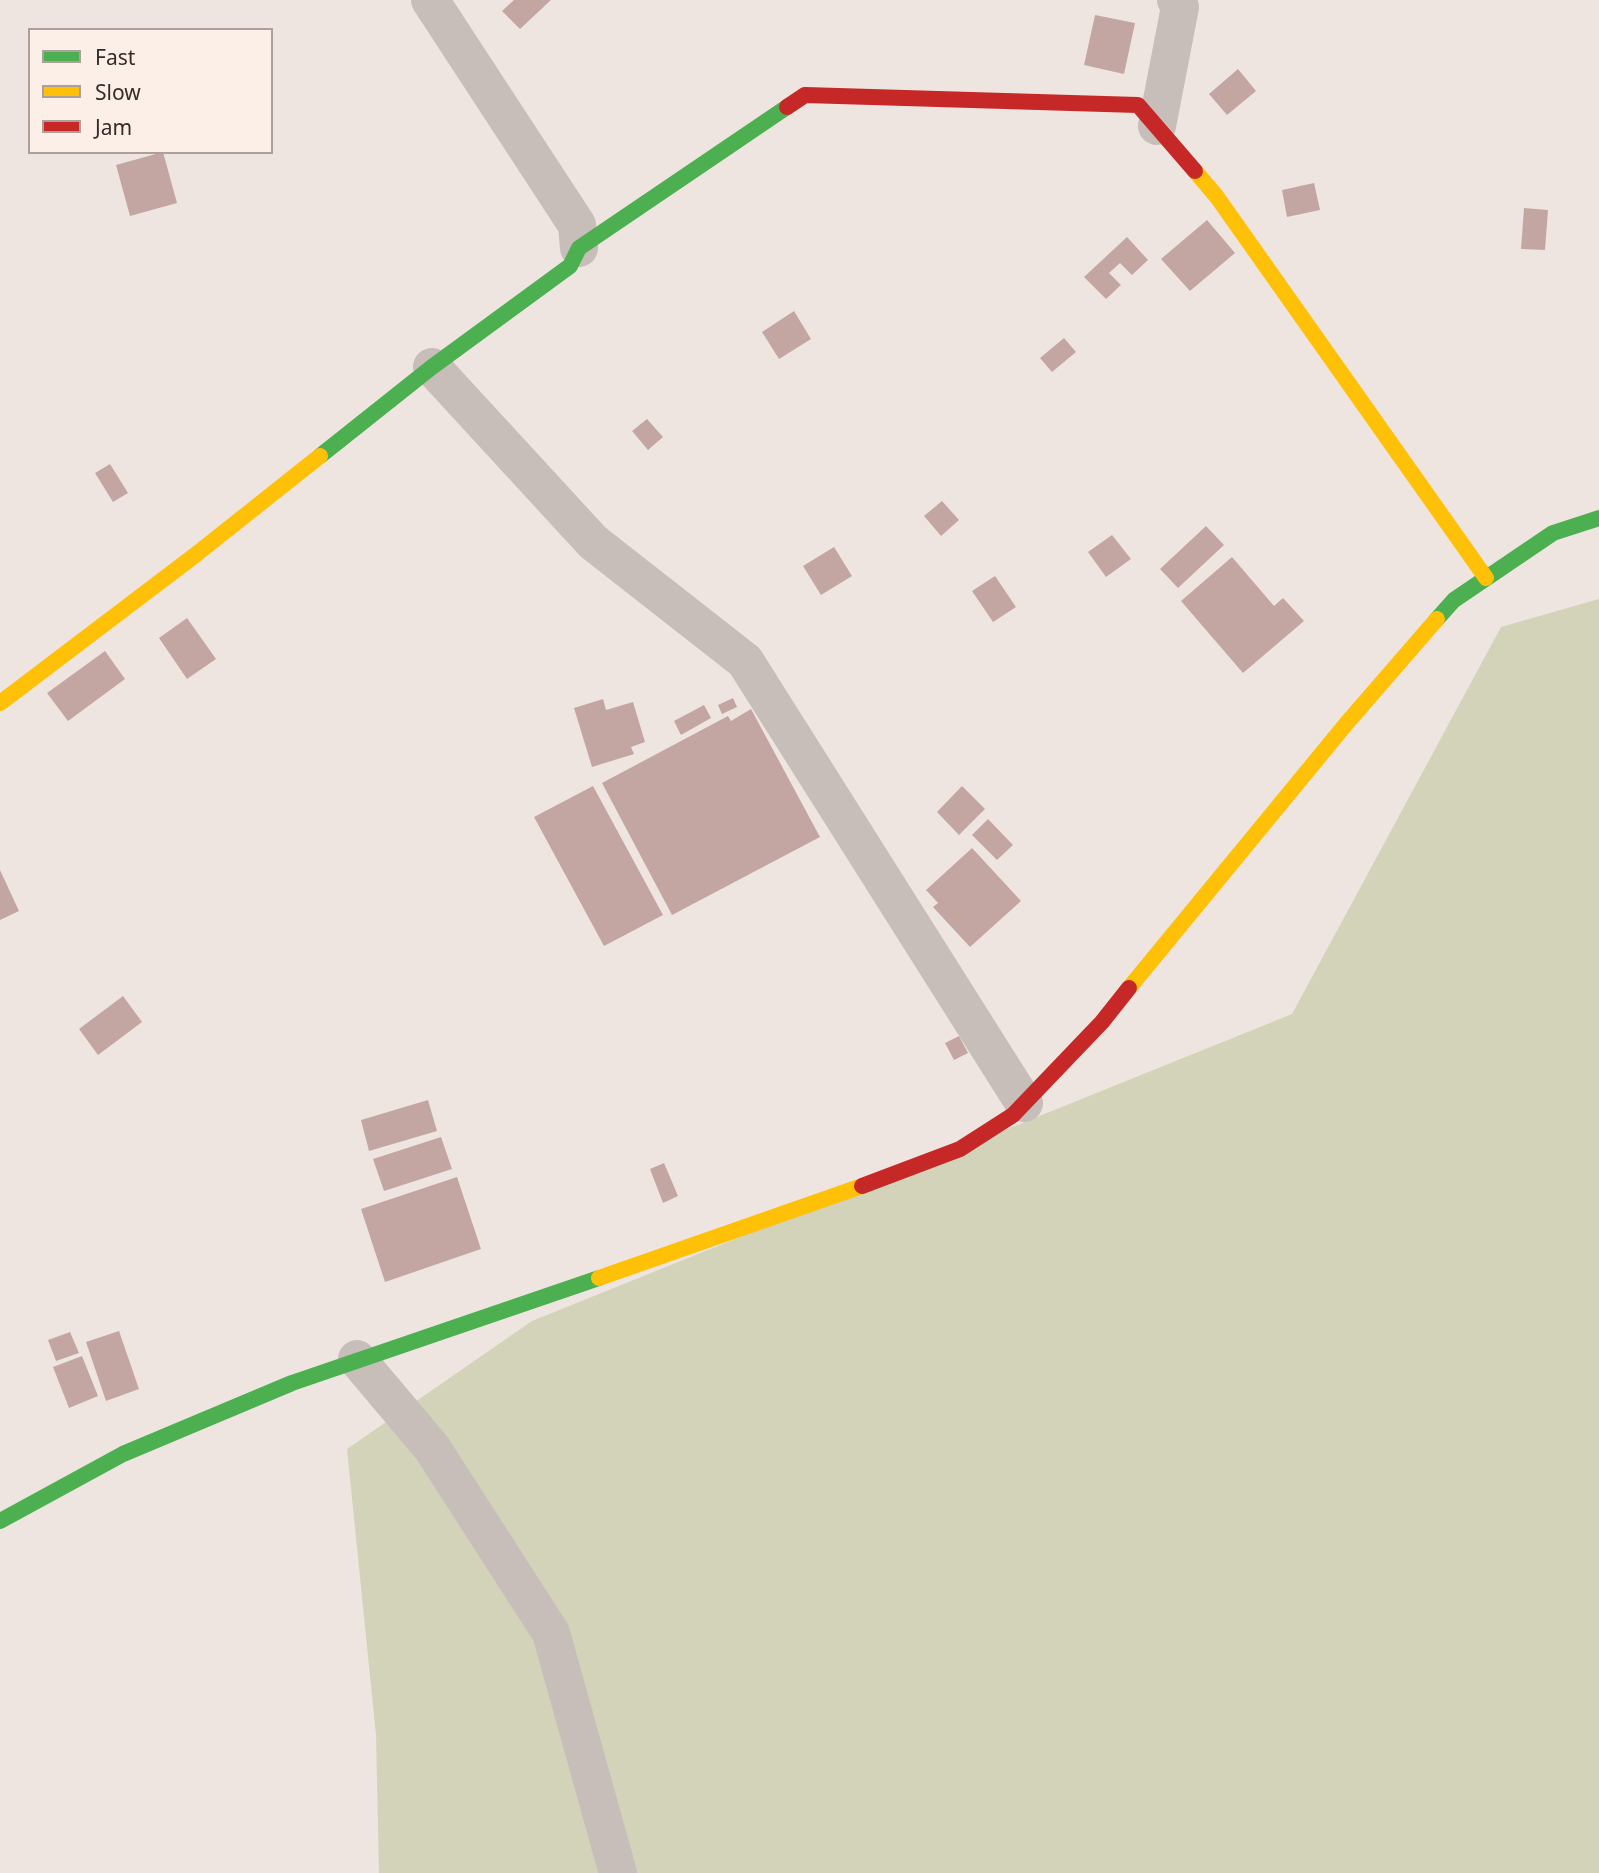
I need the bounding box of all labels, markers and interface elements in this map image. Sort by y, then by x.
legend [28,28,273,154]
text: Fast [95,43,135,71]
text: Slow [95,78,141,106]
text: Jam [95,113,132,141]

